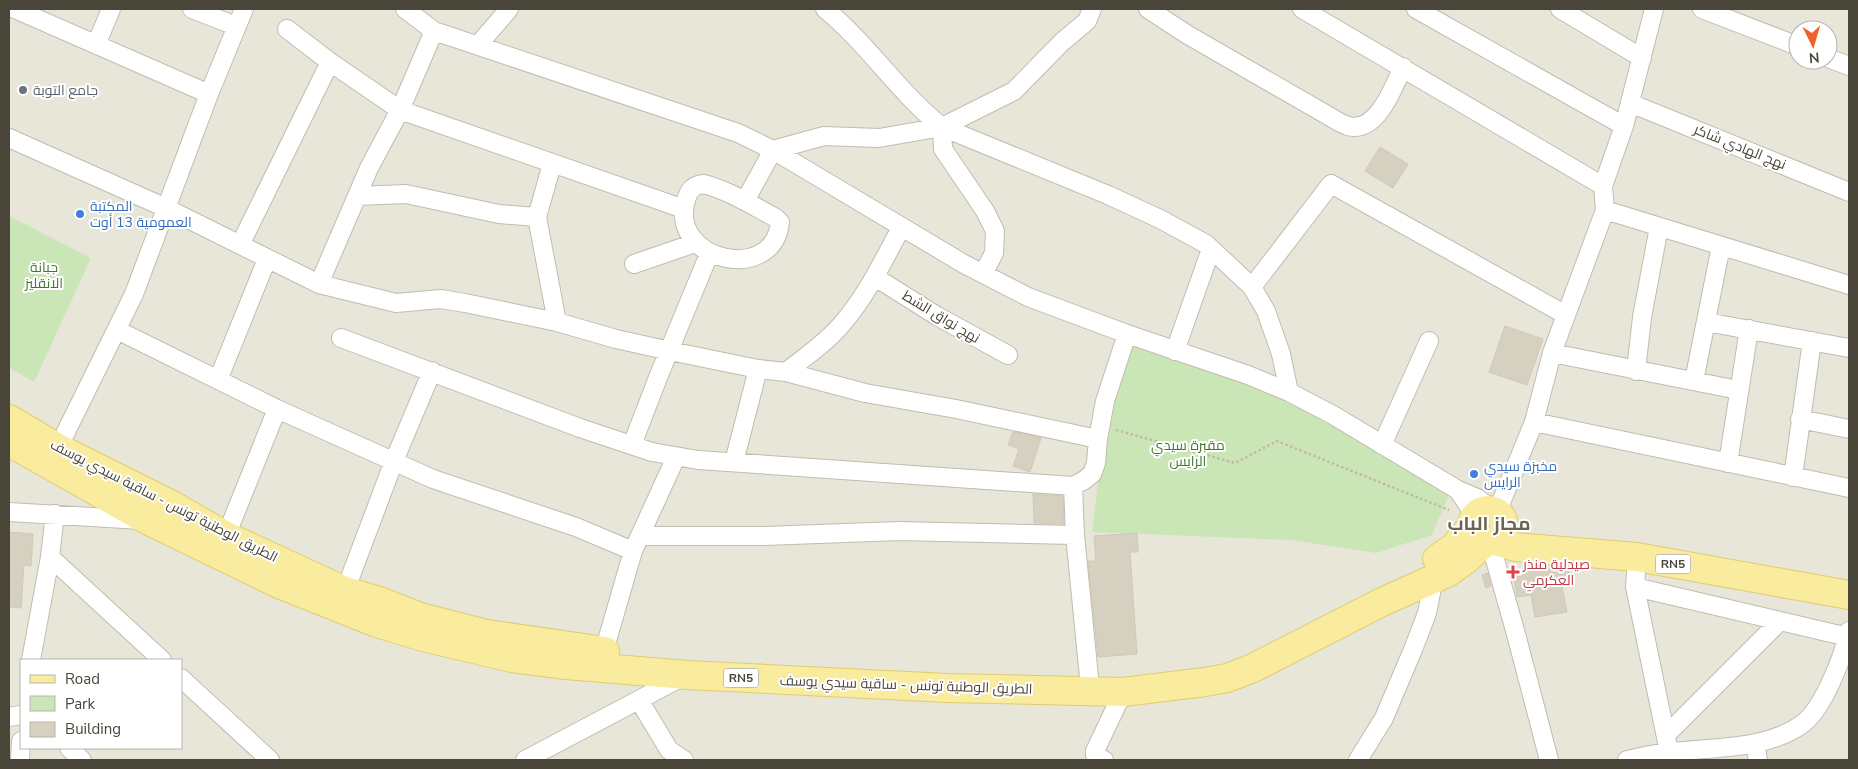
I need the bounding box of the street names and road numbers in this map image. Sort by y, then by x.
street label: نهج الهادي شاكر [1689,119,1789,176]
street label: نهج نواق الشط [899,286,983,348]
street label: الطريق الوطنية تونس - ساقية سيدي يوسف [46,435,281,569]
road number: RN5 [1656,554,1690,574]
road number: RN5 [724,668,758,688]
street label: الطريق الوطنية تونس - ساقية سيدي يوسف [779,671,1033,701]

